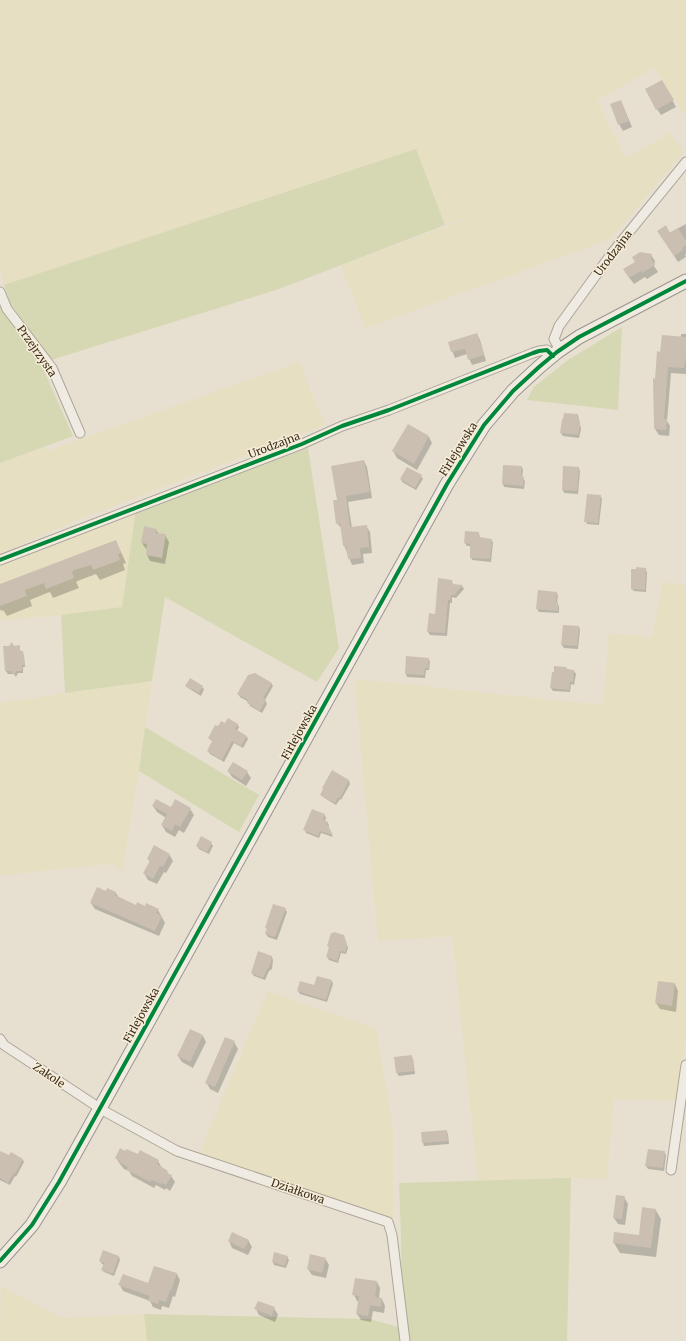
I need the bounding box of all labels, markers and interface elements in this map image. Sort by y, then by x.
street label: Urodzajna [591,227,635,279]
street label: Przejrzysta [14,322,60,380]
street label: Firlejowska [436,419,480,479]
street label: Urodzajna [246,429,302,461]
street label: Firlejowska [278,702,320,762]
street label: Firlejowska [120,985,162,1045]
street label: Zakole [30,1059,68,1091]
street label: Działkowa [269,1175,327,1207]

